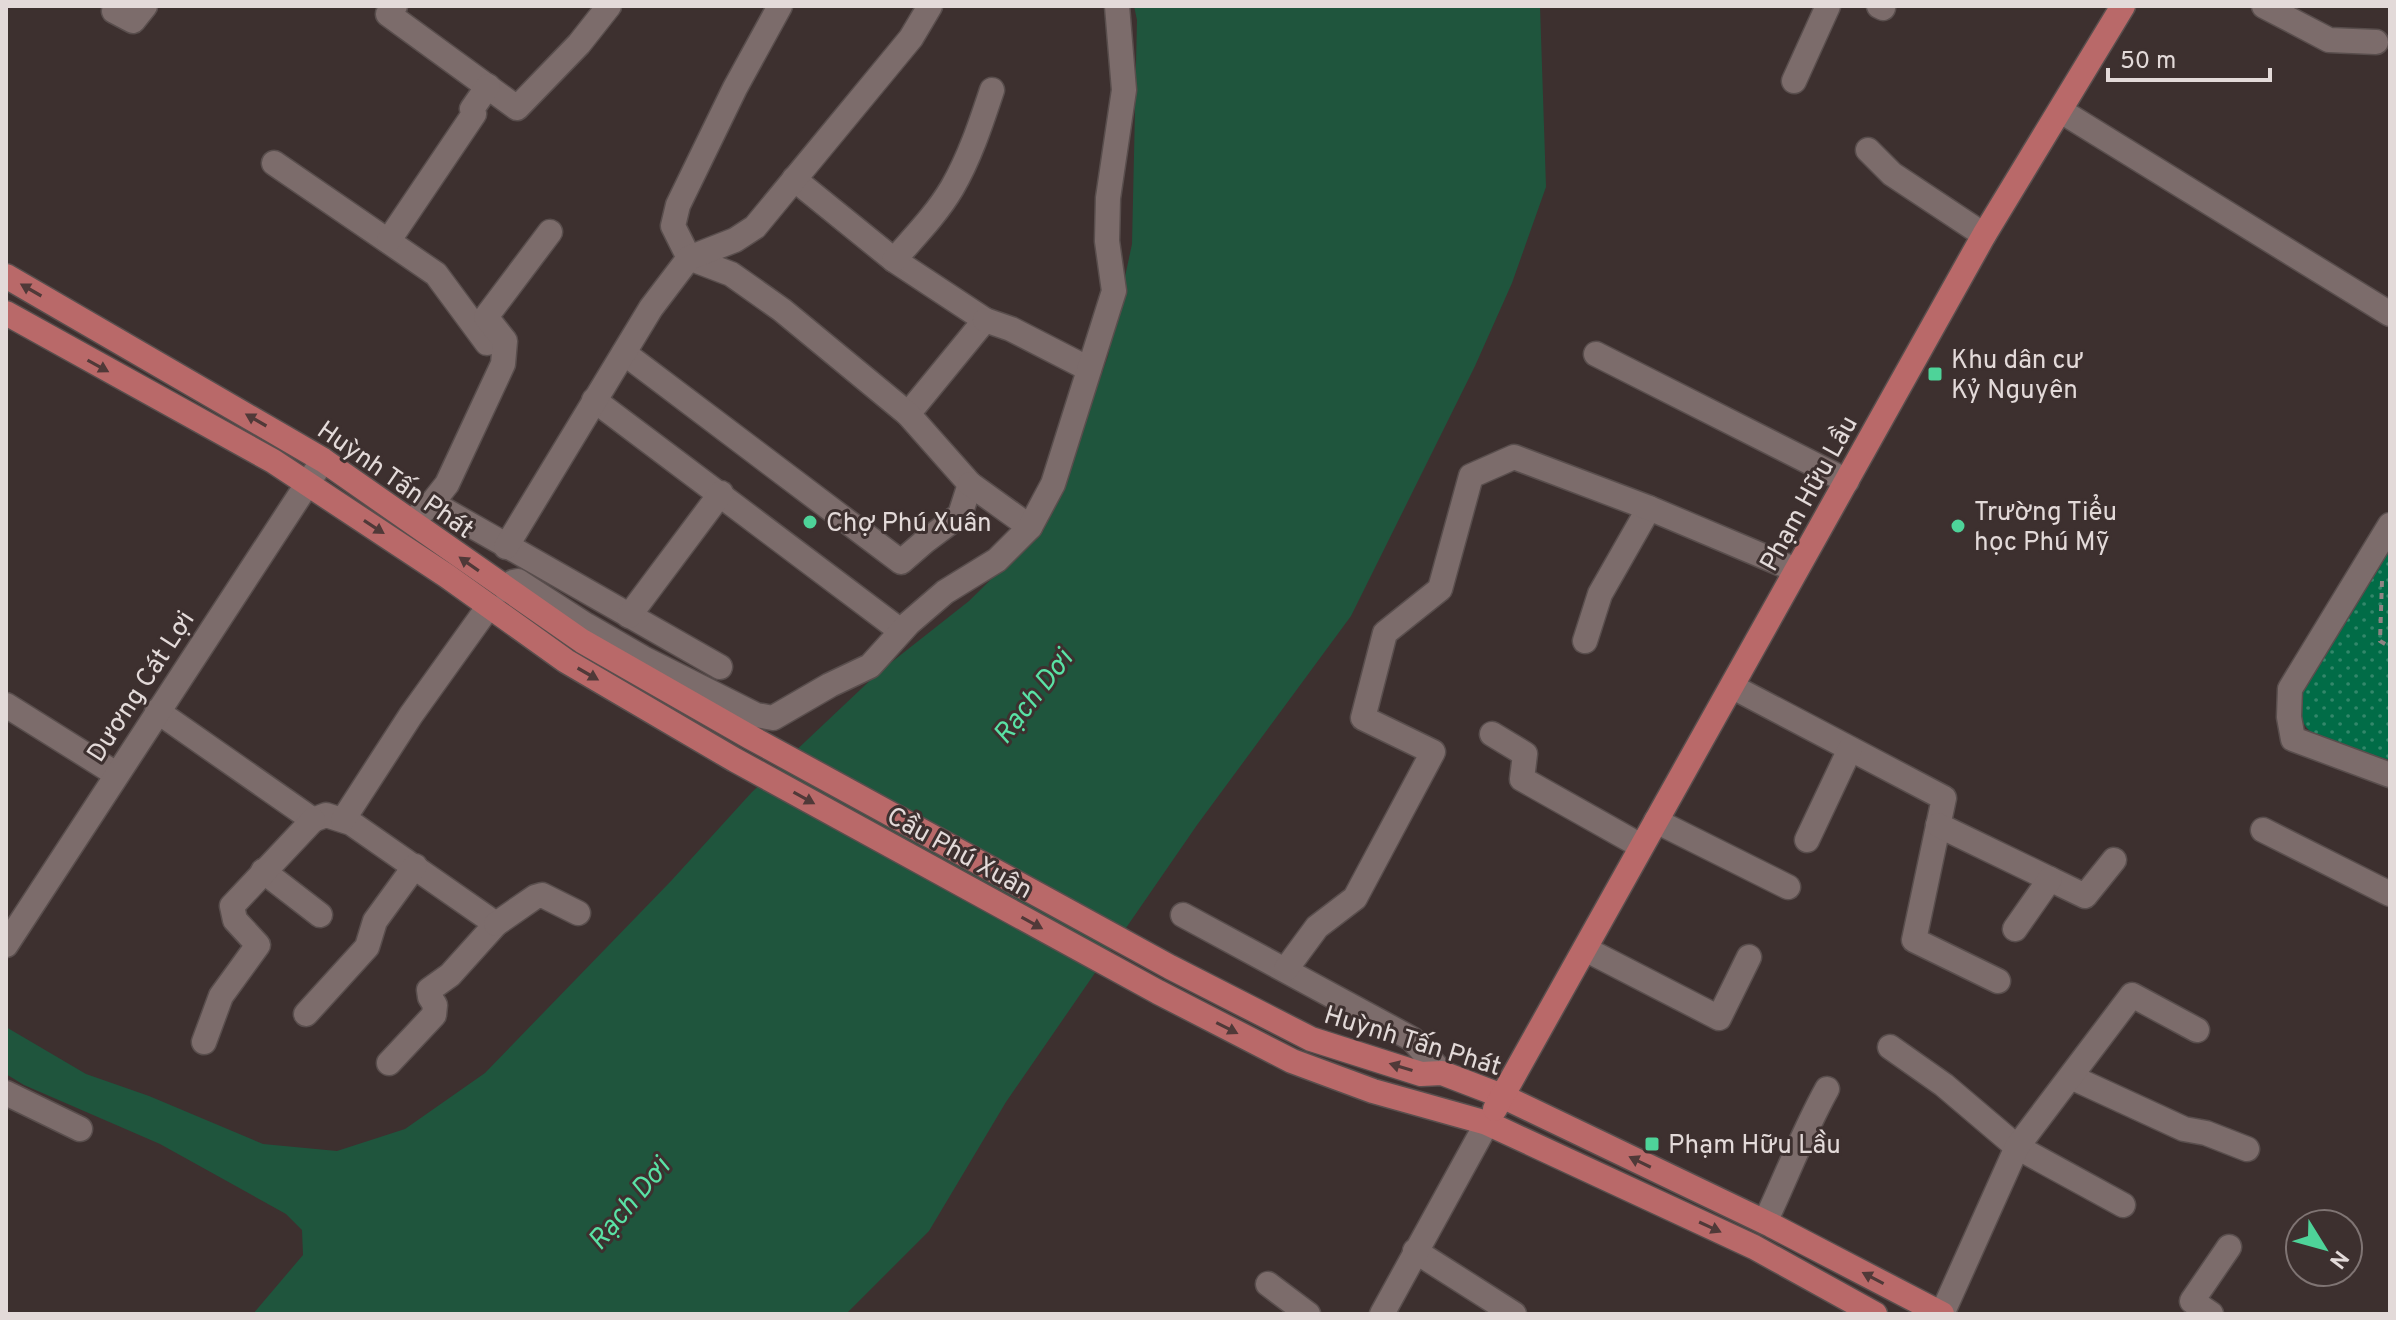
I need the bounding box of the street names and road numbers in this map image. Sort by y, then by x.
street label: Phạm Hữu Lầu [1753,410,1867,578]
street label: Huỳnh Tấn Phát [310,414,480,547]
street label: Dương Cát Lợi [81,605,203,769]
street label: Cầu Phú Xuân [880,800,1038,908]
street label: Huỳnh Tấn Phát [1320,999,1505,1085]

